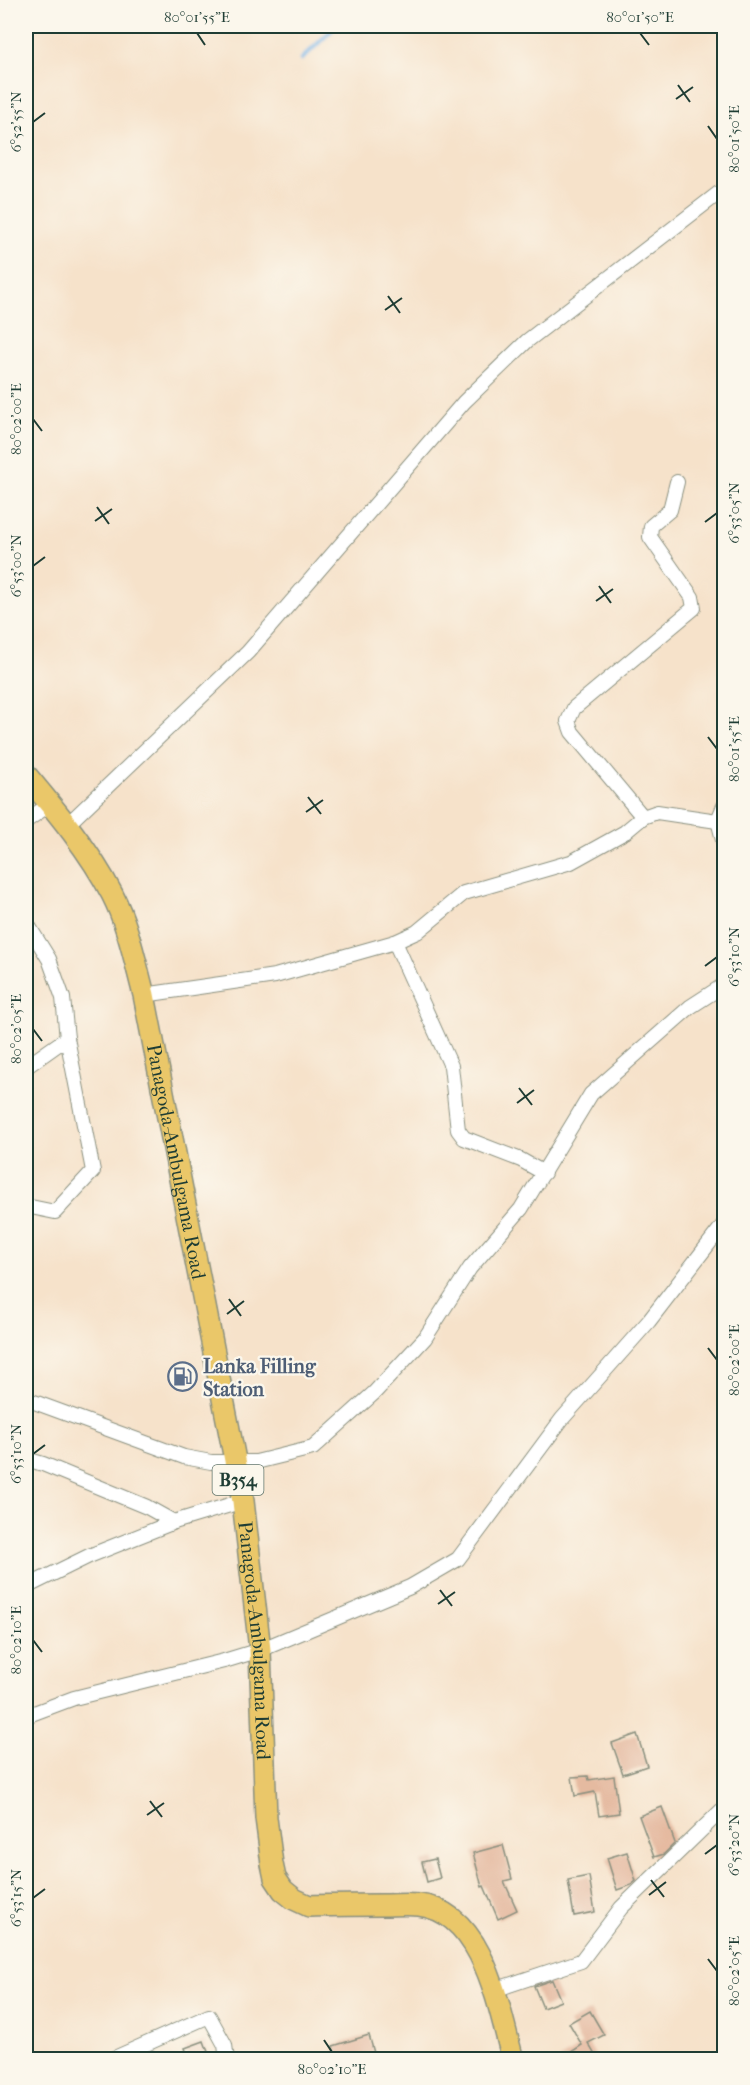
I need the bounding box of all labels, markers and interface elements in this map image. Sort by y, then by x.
text: 80°01'55"E [164,8,230,26]
text: 80°01'50"E [606,8,674,26]
text: 6°52'55"N [7,91,25,153]
text: 80°01'50"E [725,105,743,173]
text: 80°02'00"E [7,383,25,455]
text: 6°53'05"N [725,482,743,544]
text: 6°53'00"N [7,534,25,598]
text: 80°01'55"E [725,716,743,782]
text: 6°53'10"N [725,926,743,987]
text: 80°02'05"E [7,994,25,1064]
street label: Panagoda-Ambulgama Road [142,1042,211,1282]
text: 80°02'00"E [725,1324,743,1396]
place label: Lanka Filling Station [203,1355,317,1401]
fuel station icon: Lanka Filling Station [166,1361,198,1393]
text: 6°53'10"N [7,1423,25,1484]
road number: B354 [212,1465,264,1495]
street label: Panagoda-Ambulgama Road [234,1520,275,1761]
text: 80°02'10"E [7,1605,25,1675]
text: 6°53'20"N [725,1813,743,1876]
text: 6°53'15"N [7,1868,25,1927]
text: 80°02'05"E [725,1936,743,2006]
text: 80°02'10"E [297,2060,367,2078]

